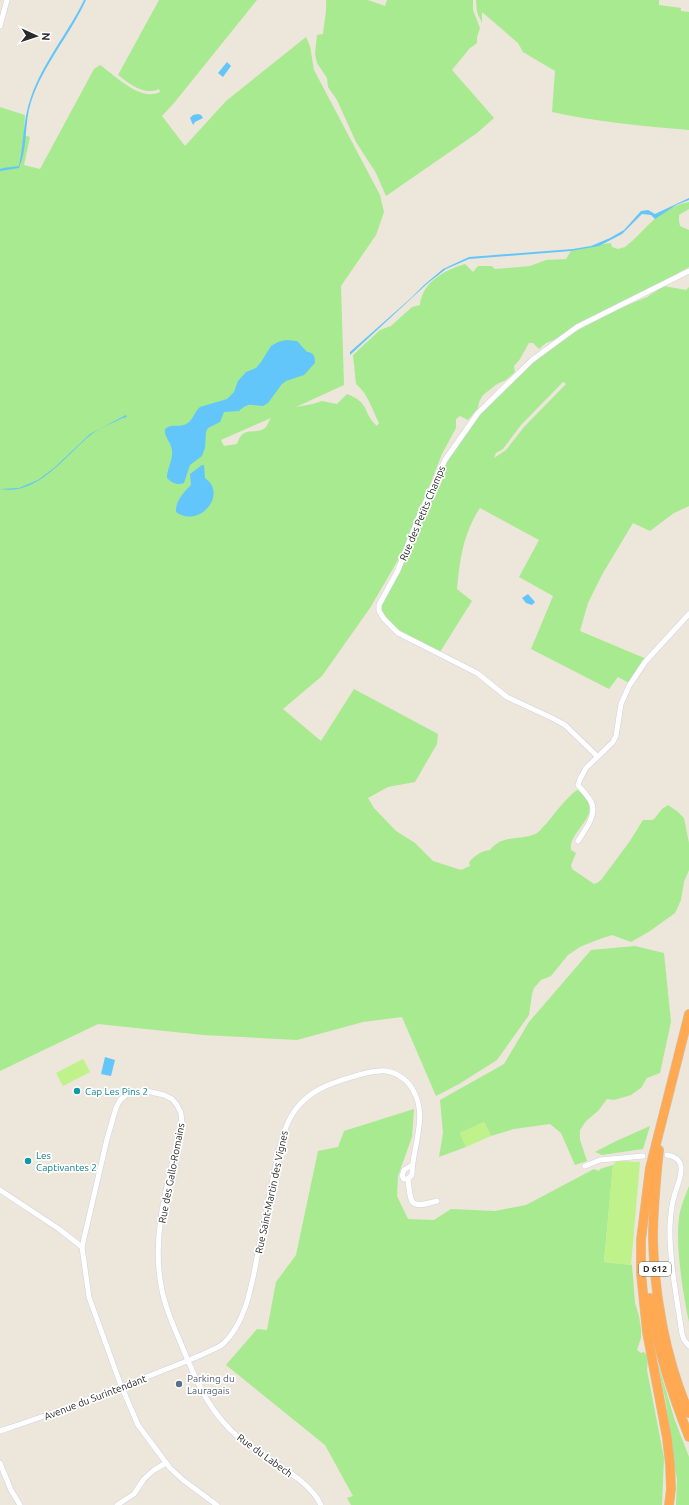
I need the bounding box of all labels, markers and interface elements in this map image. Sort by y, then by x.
north arrow [16,16,56,56]
text: N [40,32,52,41]
street label: Rue des Petits Champs [398,464,447,562]
marker: Cap Les Pins 2 [72,1086,82,1096]
place label: Cap Les Pins 2 [85,1086,148,1097]
street label: Rue des Gallo-Romains [156,1122,187,1224]
street label: Rue Saint-Martin des Vignes [253,1130,290,1255]
place label: Les Captivantes 2 [36,1150,97,1173]
marker: Les Captivantes 2 [23,1156,33,1166]
road number: D 612 [639,1262,671,1276]
street label: Avenue du Surintendant [43,1373,148,1422]
place label: Parking du Lauragais [187,1373,235,1396]
marker: Parking du Lauragais [174,1379,184,1389]
street label: Rue du Labech [235,1432,294,1479]

